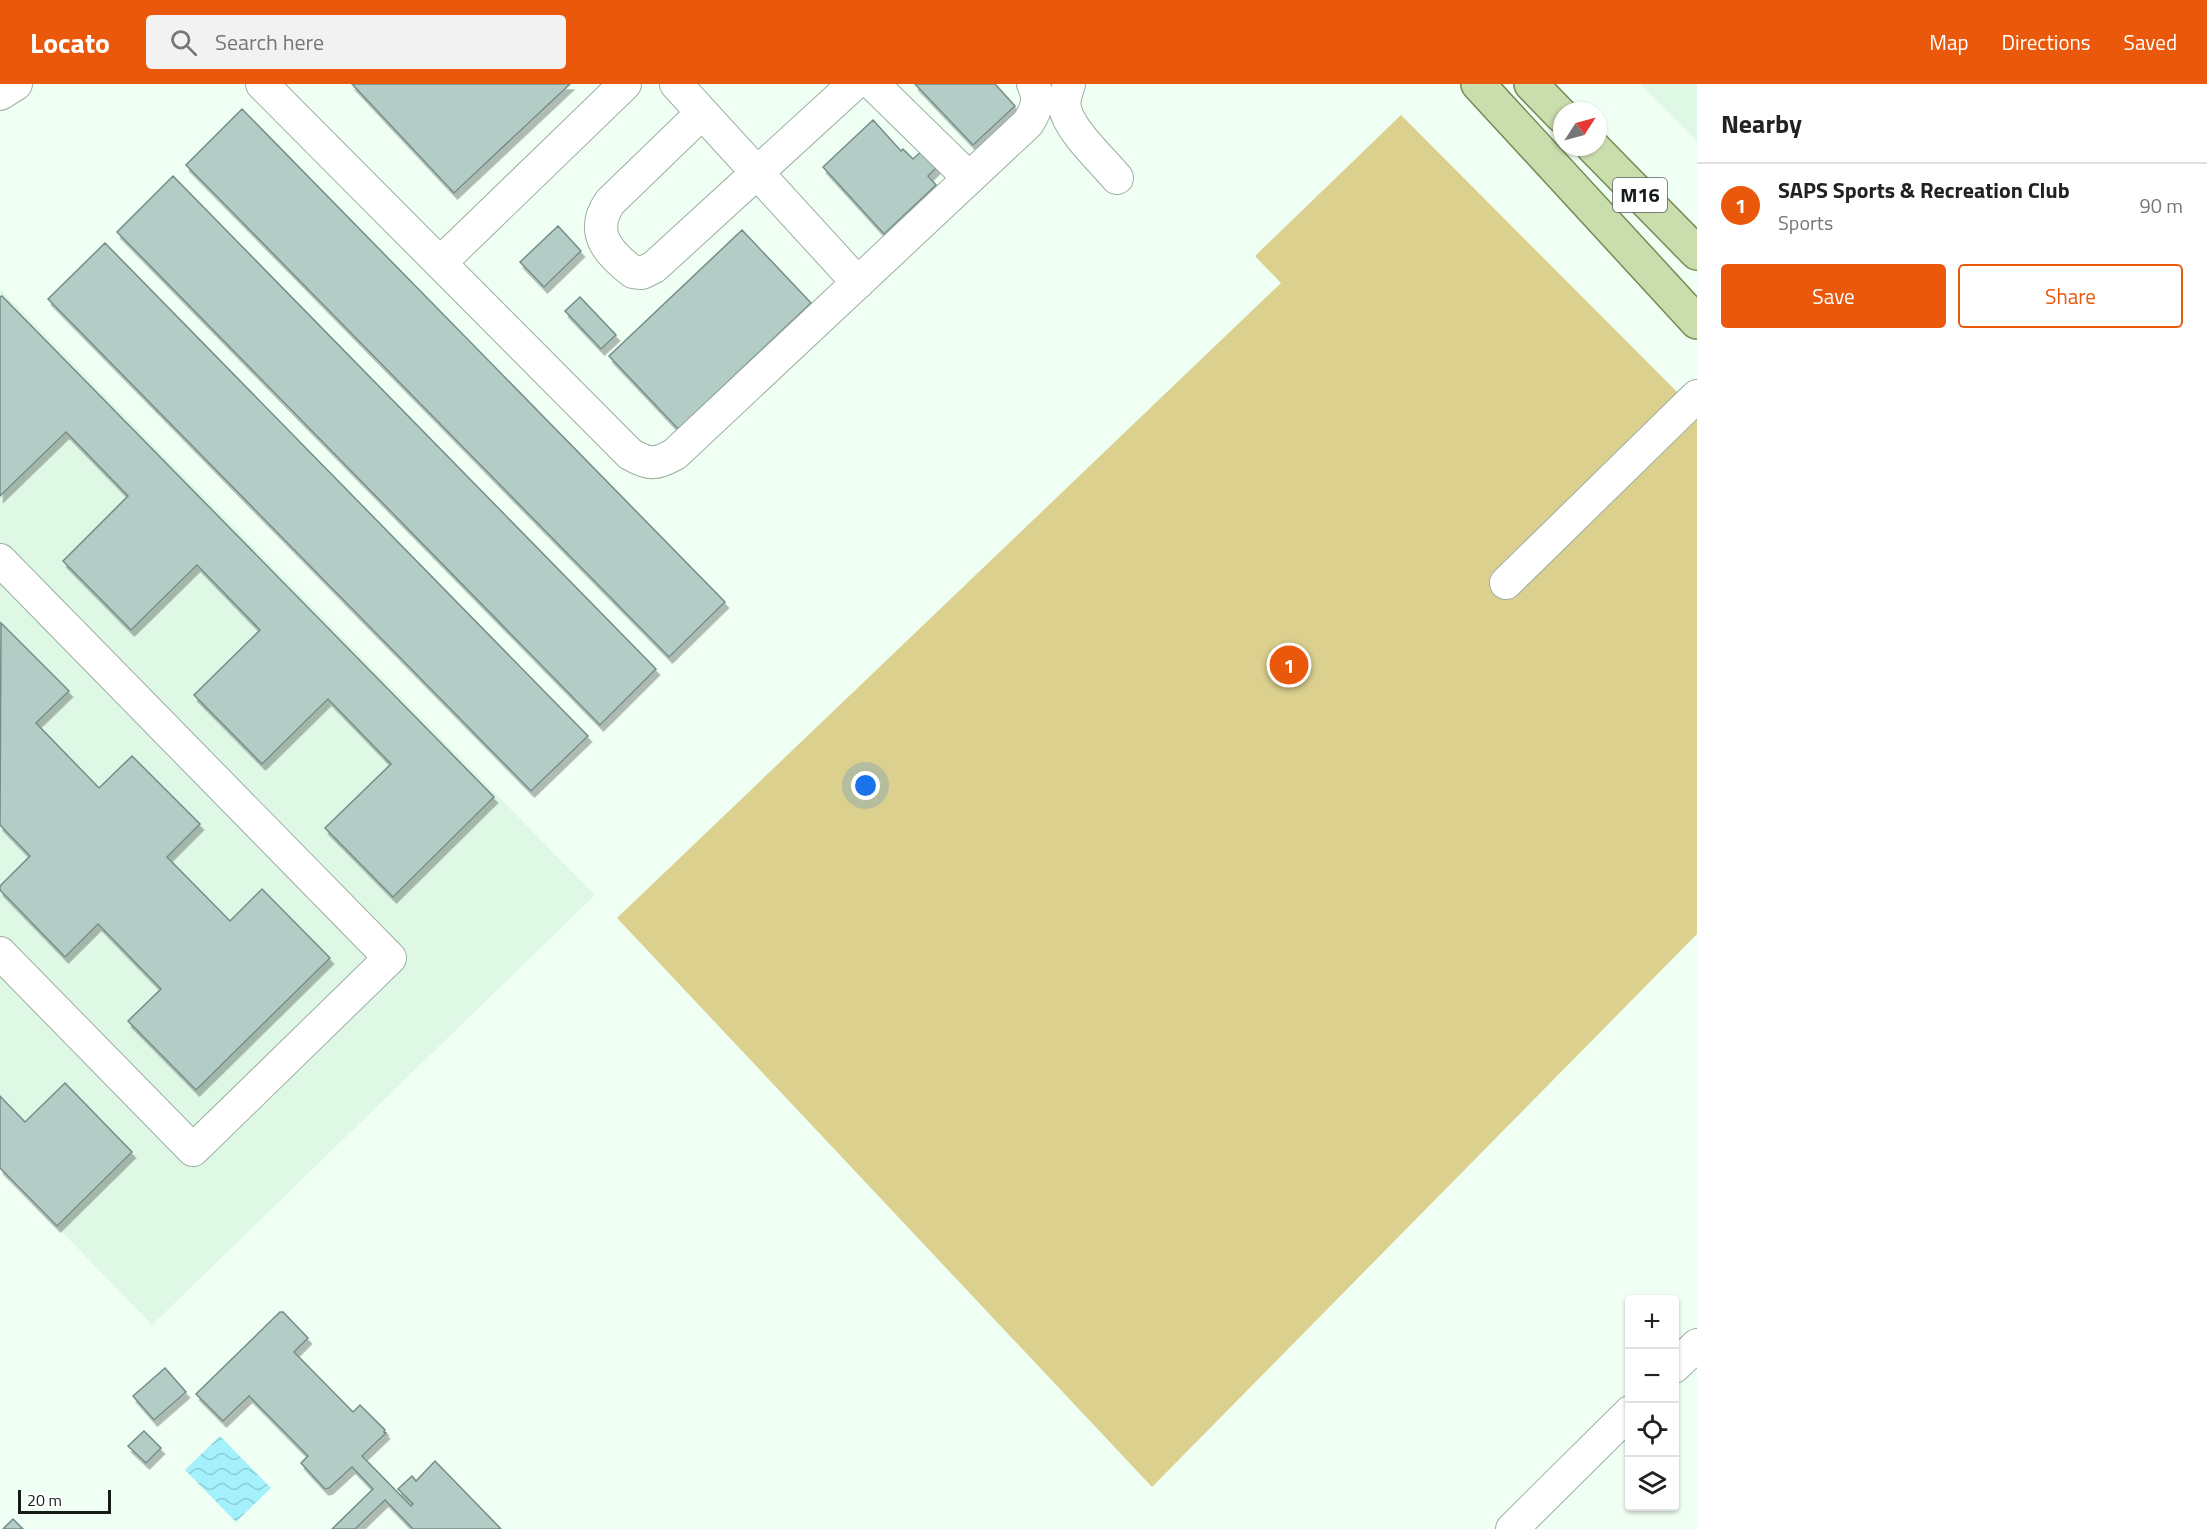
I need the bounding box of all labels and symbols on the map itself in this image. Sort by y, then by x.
north arrow [1553,102,1607,156]
road number: M16 [1613,178,1667,212]
pin: 1 [1270,642,1308,688]
your location [851,771,880,800]
scale bar [18,1487,111,1514]

